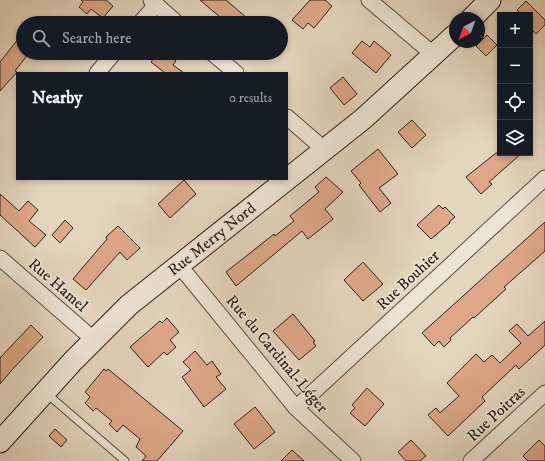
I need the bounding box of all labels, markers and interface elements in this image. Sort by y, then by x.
north arrow [449,12,485,48]
map controls [497,12,533,156]
button: + [497,12,533,48]
search box [16,16,288,60]
icon: search [30,27,52,49]
text: Search here [62,29,131,48]
button: − [497,48,533,84]
button: locate [497,84,533,120]
text: Nearby [32,87,82,109]
text: 0 results [229,90,272,106]
button: layers [497,120,533,156]
street label: Rue Merry Nord [164,198,260,280]
street label: Rue Bouhier [372,246,444,314]
street label: Rue Hamel [24,254,92,316]
street label: Rue du Cardinal-Léger [222,291,332,417]
street label: Rue Poitras [463,382,529,446]

